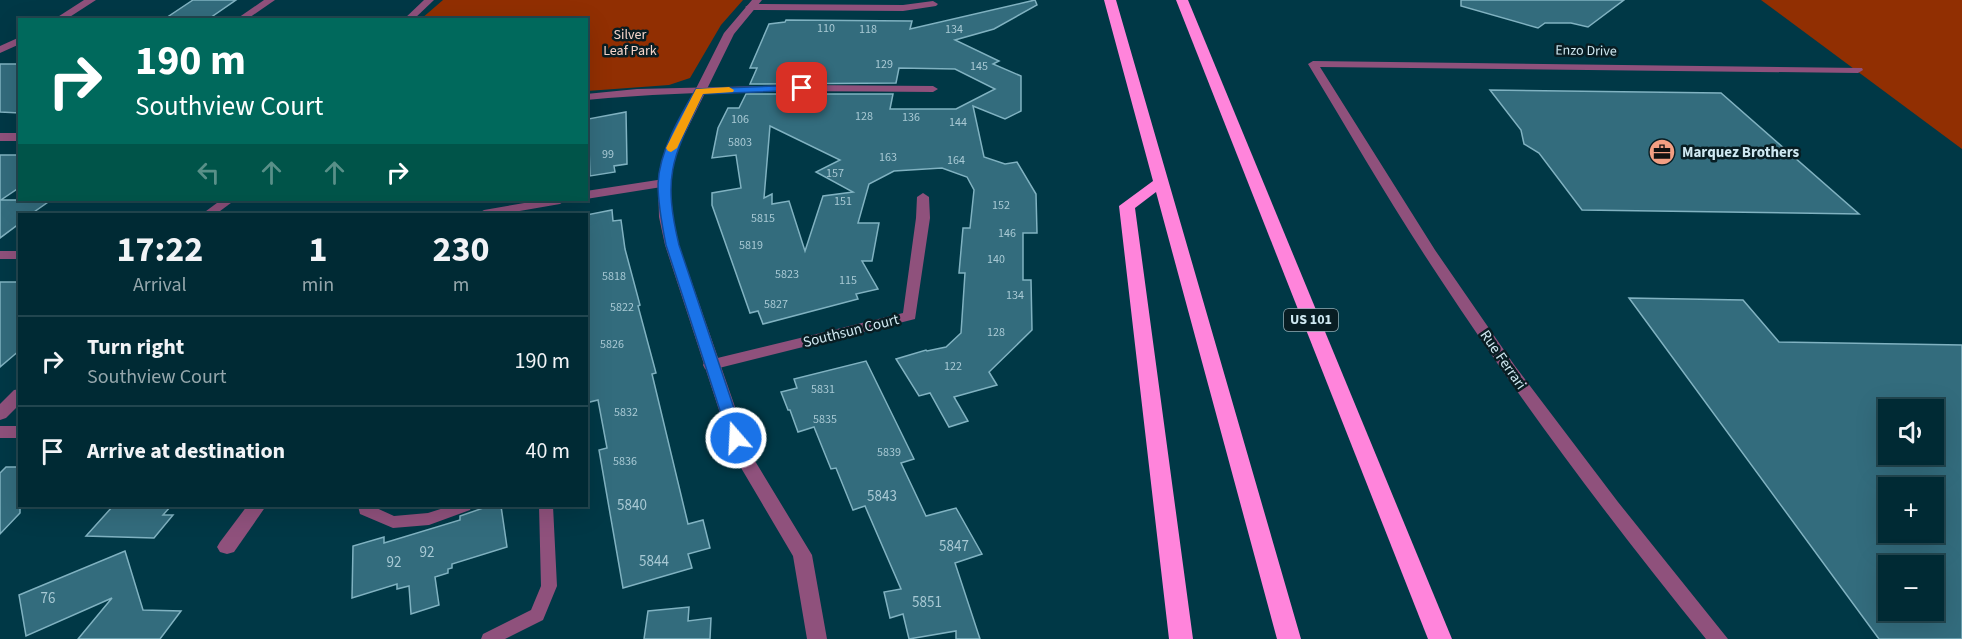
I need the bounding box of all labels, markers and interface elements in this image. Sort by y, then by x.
house number: 110 [817,20,835,37]
house number: 118 [859,21,877,38]
house number: 134 [945,21,963,38]
park label: Silver Leaf Park [603,25,657,61]
text: 190 m [135,31,246,91]
street label: Enzo Drive [1555,40,1617,62]
icon: right [36,42,114,120]
house number: 129 [875,56,893,73]
house number: 145 [970,58,988,75]
pin [776,62,827,113]
icon: arrive [785,71,818,104]
text: Southview Court [135,87,323,126]
house number: 128 [855,108,873,125]
house number: 136 [902,109,920,126]
house number: 106 [731,111,749,128]
house number: 144 [949,114,967,131]
house number: 5803 [728,134,752,151]
office icon: Marquez Brothers [1647,137,1677,167]
place label: Marquez Brothers [1682,142,1800,163]
house number: 99 [602,146,614,163]
house number: 163 [879,149,897,166]
house number: 164 [947,152,965,169]
icon: left [192,156,225,189]
icon: ahead [255,156,288,189]
icon: ahead [318,156,351,189]
icon: right [381,156,414,189]
house number: 157 [826,165,844,182]
house number: 151 [834,193,852,210]
house number: 152 [992,197,1010,214]
house number: 5815 [751,210,775,227]
text: 17:22 [116,224,203,275]
text: 1 [308,224,327,275]
text: 230 [433,224,490,275]
house number: 146 [998,225,1016,242]
house number: 5819 [739,237,763,254]
house number: 140 [987,251,1005,268]
house number: 5823 [775,266,799,283]
house number: 5818 [602,268,626,285]
text: Arrival [133,271,187,299]
text: min [302,271,334,299]
text: m [453,271,469,299]
house number: 115 [839,272,857,289]
house number: 134 [1006,287,1024,304]
house number: 5827 [764,296,788,313]
house number: 5822 [610,299,634,316]
street label: Southsun Court [801,309,901,353]
road number: US 101 [1284,309,1338,331]
house number: 128 [987,324,1005,341]
street label: Rue Ferrari [1475,326,1531,394]
text: Turn right [87,331,184,363]
house number: 5826 [600,336,624,353]
icon: right [36,345,69,378]
text: 190 m [515,345,570,377]
house number: 122 [944,358,962,375]
text: Southview Court [87,363,227,391]
house number: 5831 [811,381,835,398]
map controls [1878,399,1944,621]
button: sound [1878,399,1944,465]
house number: 5832 [614,404,638,421]
position arrow [704,406,768,470]
house number: 5835 [813,411,837,428]
icon: arrive [36,435,69,468]
text: Arrive at destination [87,435,285,467]
text: 40 m [525,435,570,467]
house number: 5839 [877,444,901,461]
house number: 5836 [613,453,637,470]
button: + [1878,477,1944,543]
house number: 5843 [867,486,897,507]
house number: 5840 [617,495,647,516]
house number: 5847 [939,536,969,557]
house number: 92 [420,542,434,563]
house number: 5844 [639,551,669,572]
house number: 92 [387,552,401,573]
button: − [1878,555,1944,621]
house number: 76 [41,588,55,609]
house number: 5851 [912,592,942,613]

